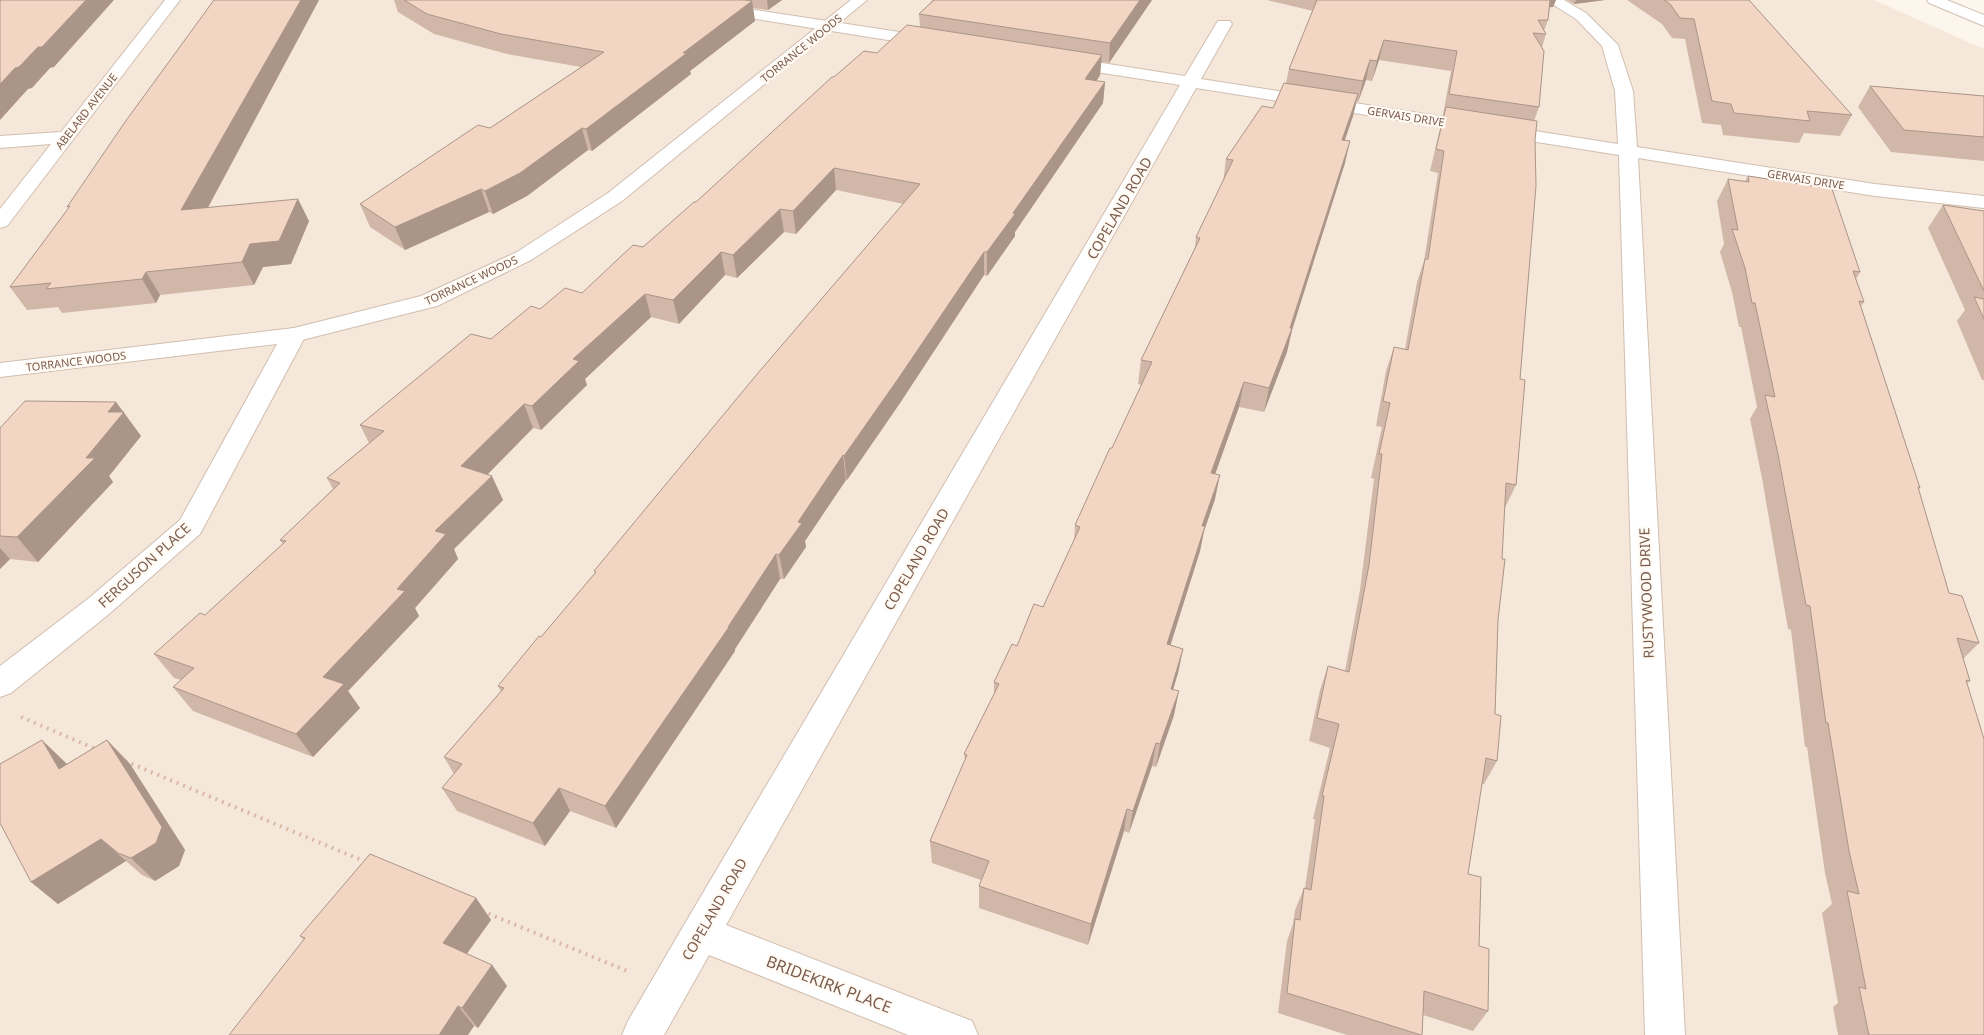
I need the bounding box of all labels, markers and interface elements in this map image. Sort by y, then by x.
street label: TORRANCE WOODS [757,10,845,86]
street label: ABELARD AVENUE [52,70,120,152]
street label: GERVAIS DRIVE [1366,102,1446,130]
street label: COPELAND ROAD [1082,153,1156,263]
street label: GERVAIS DRIVE [1766,165,1846,193]
street label: TORRANCE WOODS [422,252,520,308]
street label: TORRANCE WOODS [25,347,127,375]
street label: COPELAND ROAD [879,504,953,614]
street label: FERGUSON PLACE [94,518,194,612]
street label: RUSTYWOOD DRIVE [1634,527,1658,659]
street label: COPELAND ROAD [677,854,751,964]
street label: BRIDEKIRK PLACE [763,950,895,1018]

